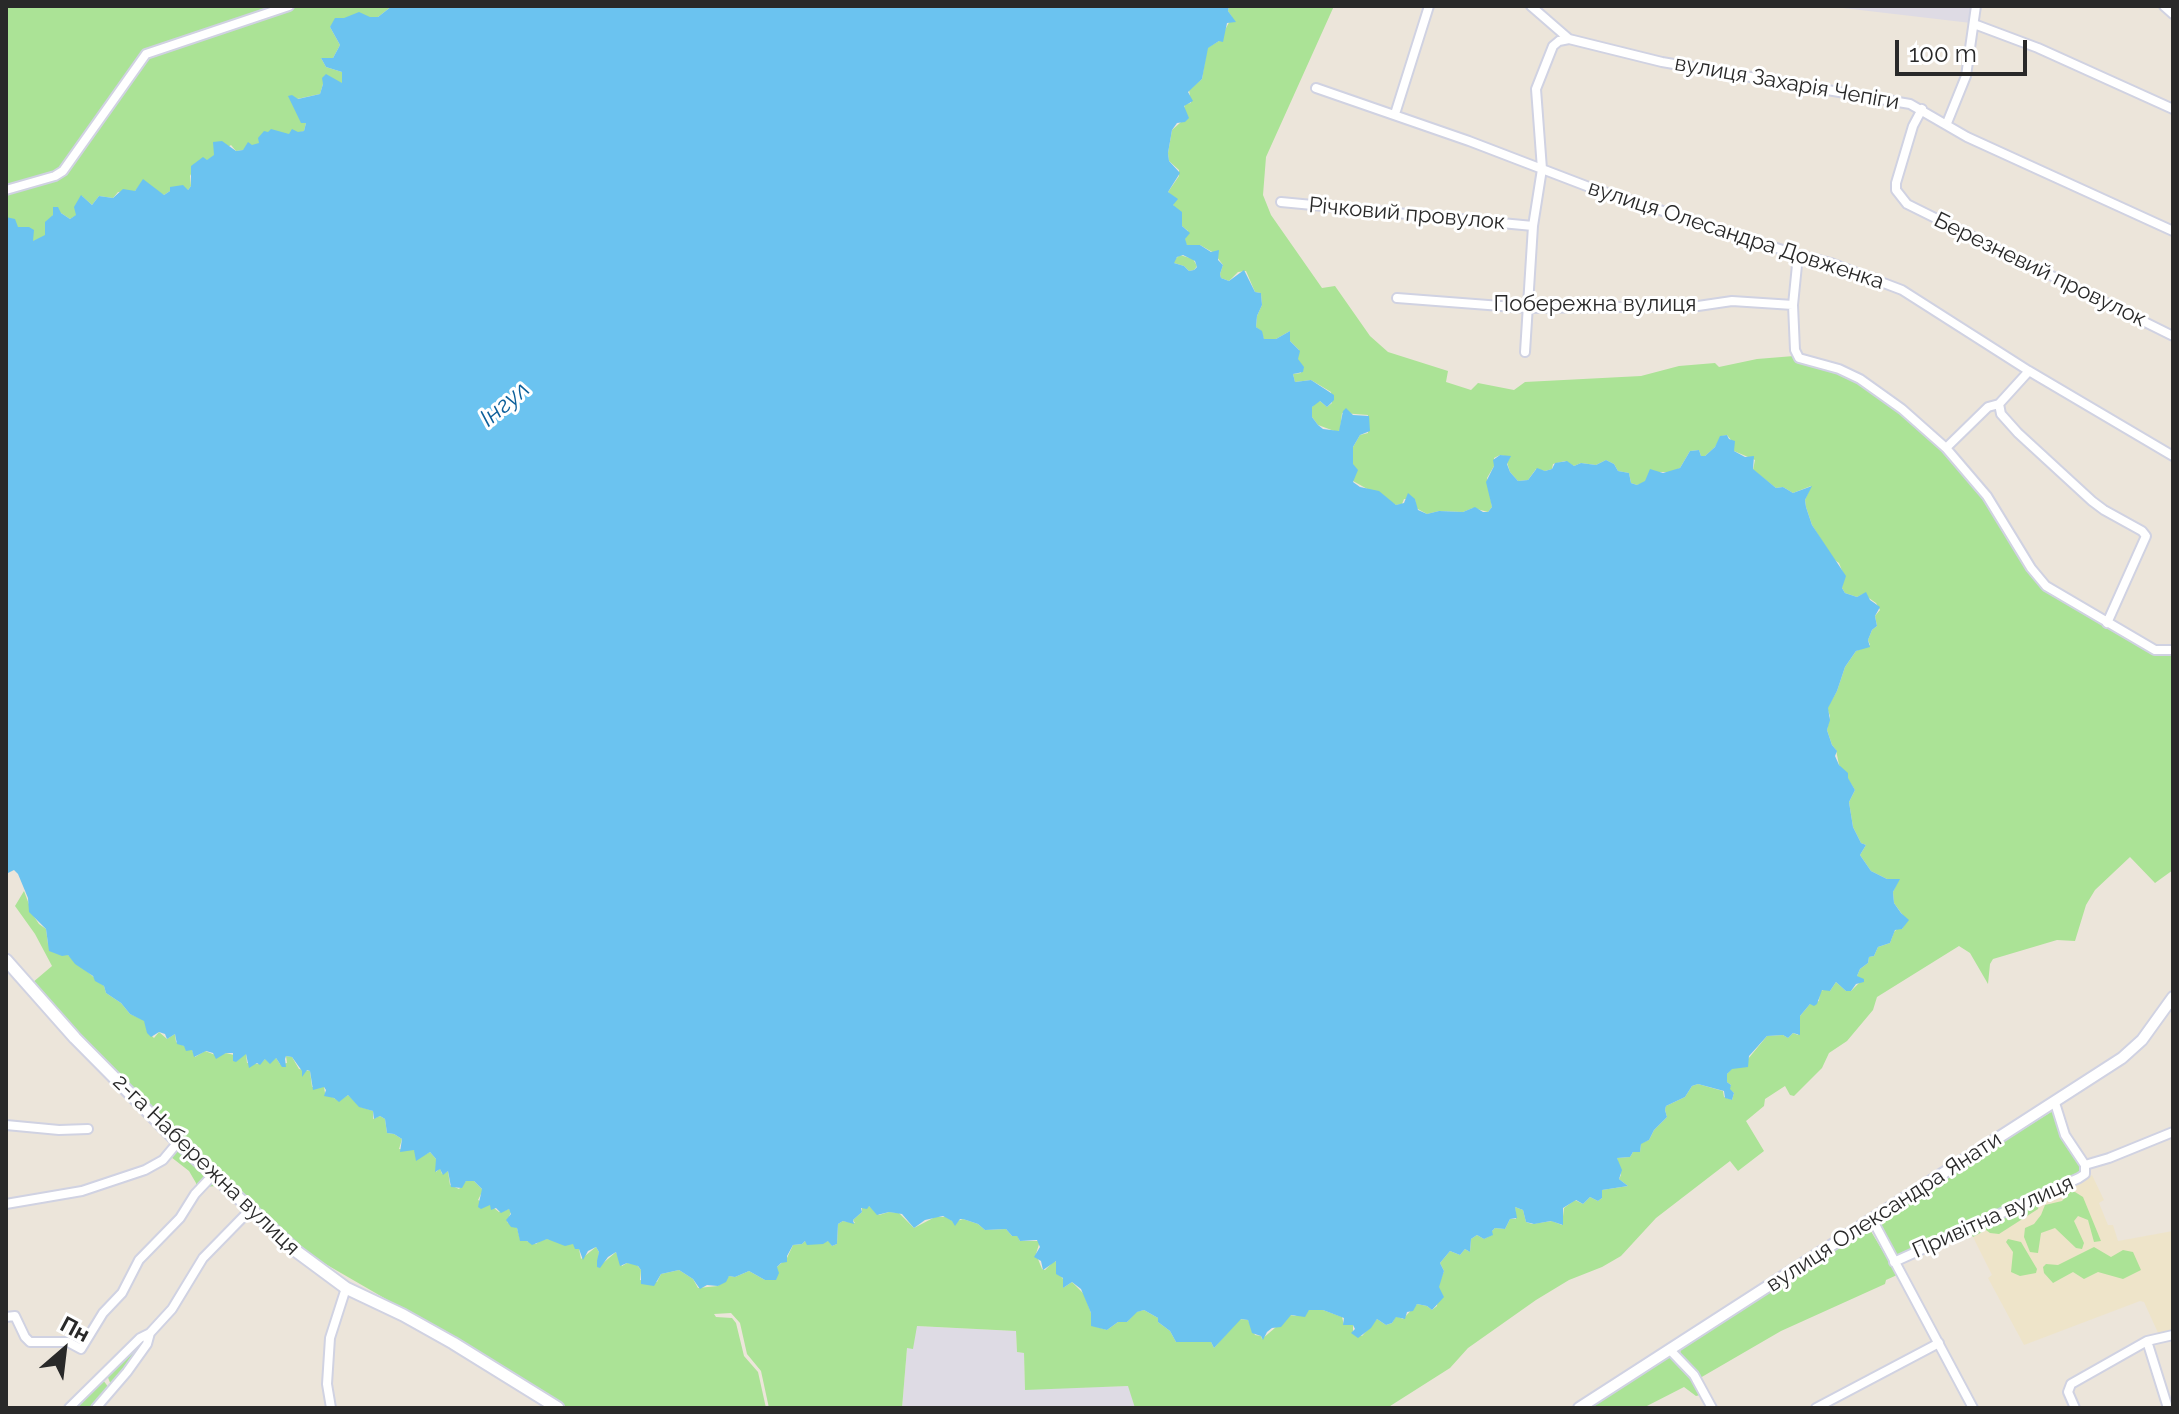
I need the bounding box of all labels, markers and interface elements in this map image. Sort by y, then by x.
scale bar [1899,24,2031,74]
text: 100 m [1909,39,1977,68]
street label: вулиця Захарія Чепіги [1673,50,1901,116]
street label: вулиця Олесандра Довженка [1585,175,1887,295]
street label: Річковий провулок [1308,192,1506,236]
street label: Березневий провулок [1929,207,2151,333]
street label: Побережна вулиця [1494,291,1696,317]
water label: Інгул [474,375,536,433]
street label: 2-га Набережна вулиця [107,1069,305,1261]
street label: вулиця Олександра Янати [1762,1126,2006,1298]
street label: Привітна вулиця [1908,1170,2078,1264]
north arrow [24,1310,104,1390]
text: Пн [56,1310,94,1347]

